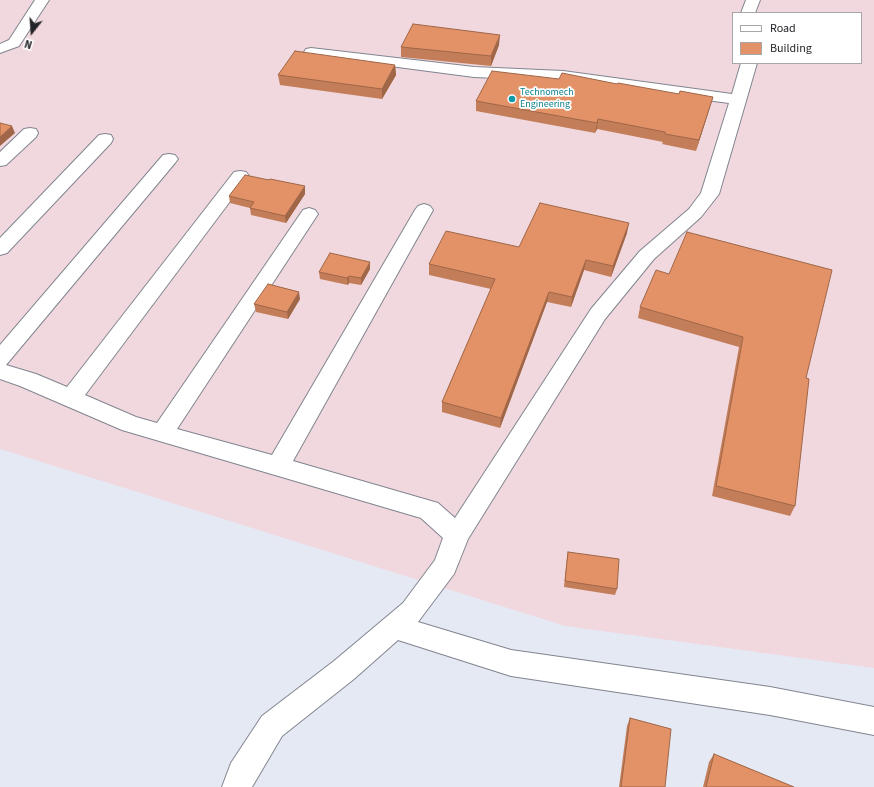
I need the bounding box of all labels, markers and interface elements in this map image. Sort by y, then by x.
north arrow [12,12,52,52]
legend [732,12,862,64]
text: Road [770,20,796,37]
text: N [23,36,34,52]
text: Building [770,40,812,57]
place label: Technomech Engineering [520,87,574,110]
marker: Technomech Engineering [507,94,517,104]

